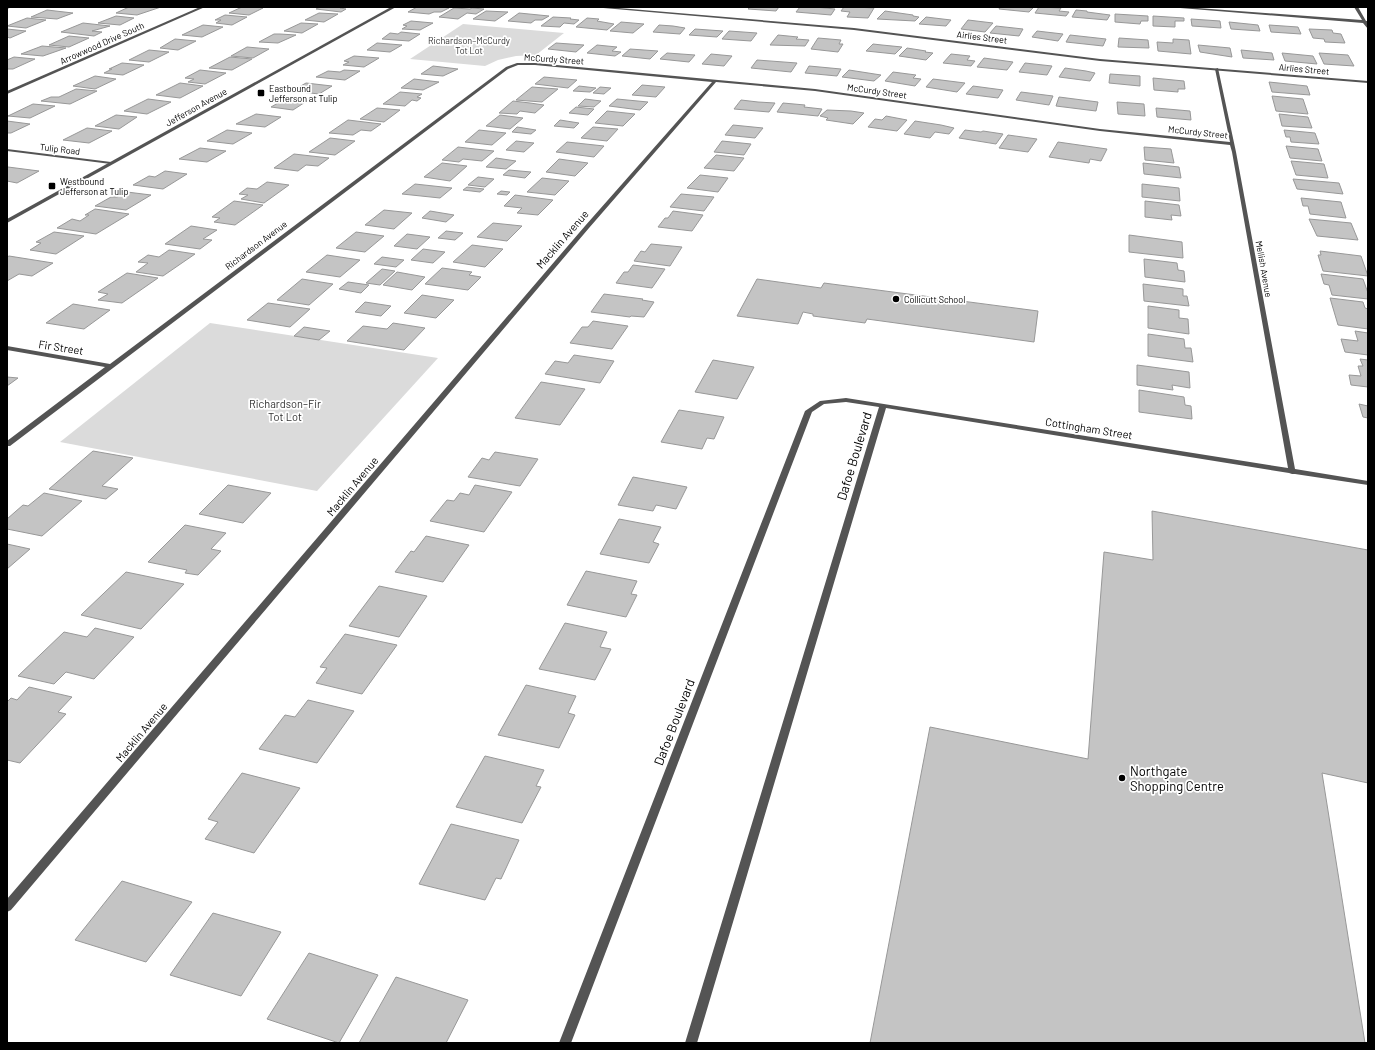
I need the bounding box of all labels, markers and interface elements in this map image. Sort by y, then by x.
street label: Arrowwood Drive South [58,19,146,67]
street label: Airlies Street [956,28,1008,46]
park label: Richardson–McCurdy Tot Lot [428,35,510,56]
street label: McCurdy Street [524,51,584,67]
street label: Airlies Street [1278,61,1330,77]
street label: McCurdy Street [846,81,908,101]
place label: Eastbound Jefferson at Tulip [269,83,337,104]
street label: Jefferson Avenue [163,86,229,128]
marker: Eastbound Jefferson at Tulip [256,88,266,98]
street label: McCurdy Street [1168,123,1228,141]
street label: Tulip Road [39,141,81,157]
place label: Westbound Jefferson at Tulip [60,176,128,197]
marker: Westbound Jefferson at Tulip [47,181,57,191]
street label: Macklin Avenue [533,207,591,271]
street label: Richardson Avenue [223,218,289,272]
street label: Mellish Avenue [1254,240,1274,298]
marker: Collicutt School [891,294,901,304]
place label: Collicutt School [904,294,965,305]
street label: Fir Street [38,337,84,357]
park label: Richardson–Fir Tot Lot [249,397,321,423]
street label: Dafoe Boulevard [833,410,875,502]
street label: Cottingham Street [1044,415,1134,441]
street label: Macklin Avenue [324,454,381,518]
street label: Dafoe Boulevard [650,676,698,768]
street label: Macklin Avenue [113,700,170,764]
place label: Northgate Shopping Centre [1130,763,1224,794]
marker: Northgate Shopping Centre [1117,773,1127,783]

